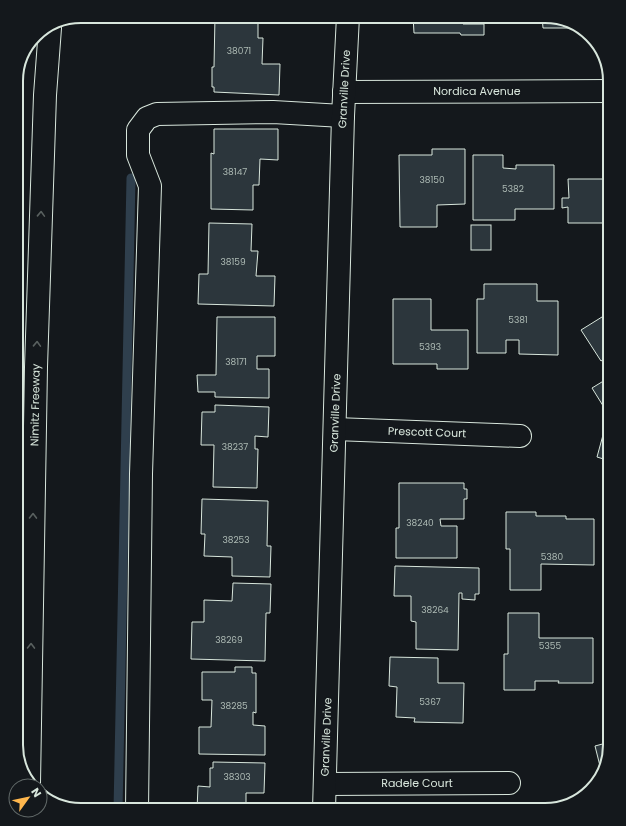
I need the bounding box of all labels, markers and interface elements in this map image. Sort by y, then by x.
house number: 38071 [227,45,251,57]
street label: Granville Drive [334,49,354,129]
street label: Nordica Avenue [433,83,521,99]
house number: 38147 [223,166,247,178]
house number: 38150 [419,174,445,186]
house number: 5382 [502,183,524,195]
one-way arrow [37,211,45,217]
house number: 38159 [220,256,246,268]
house number: 5381 [508,314,528,326]
one-way arrow [33,341,41,347]
house number: 5393 [419,341,441,353]
house number: 38171 [225,356,247,368]
street label: Nimitz Freeway [26,363,44,446]
street label: Granville Drive [326,373,344,453]
street label: Prescott Court [388,423,466,441]
house number: 38237 [222,441,248,453]
one-way arrow [29,513,38,519]
house number: 38240 [406,517,434,529]
house number: 38253 [222,534,250,546]
house number: 5380 [541,551,563,563]
house number: 38264 [421,604,449,616]
house number: 38269 [215,634,243,646]
house number: 5355 [539,640,561,652]
one-way arrow [27,643,35,649]
house number: 5367 [419,696,441,708]
street label: Granville Drive [317,697,335,777]
house number: 38285 [220,700,248,712]
house number: 38303 [223,771,251,783]
street label: Radele Court [381,775,453,791]
north arrow [8,778,48,818]
text: N [27,785,45,800]

